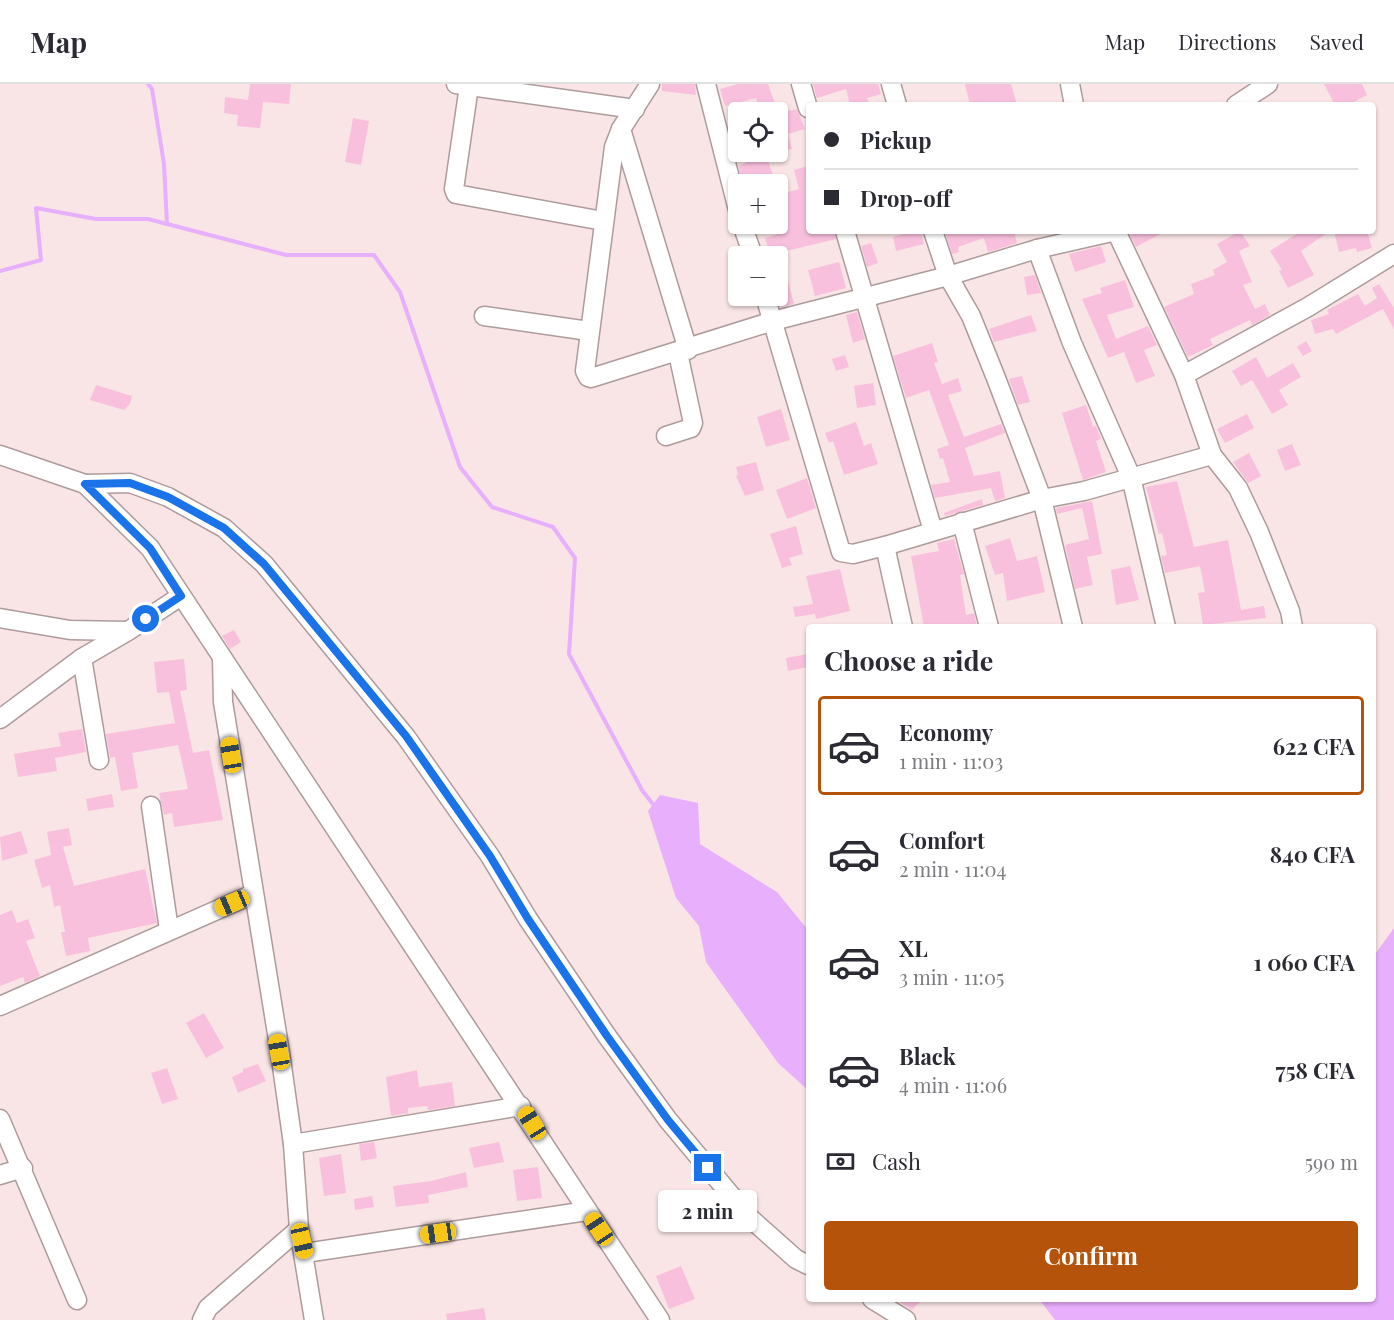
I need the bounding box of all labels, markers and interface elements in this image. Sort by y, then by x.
text: Map [30,23,87,60]
text: Map [1104,27,1145,55]
text: Directions [1178,27,1276,55]
text: Saved [1309,27,1364,55]
map controls [728,102,788,306]
button: locate [728,102,788,162]
text: Pickup [860,125,931,155]
button: + [728,174,788,234]
text: Drop-off [860,183,951,213]
button: − [728,246,788,306]
route start [132,605,159,632]
text: Choose a ride [824,642,993,678]
text: Economy [899,717,993,747]
icon: car [827,719,881,773]
text: 622 CFA [1273,731,1355,761]
car [219,736,243,774]
text: 1 min · 11:03 [899,747,1003,774]
text: Comfort [899,825,985,855]
icon: car [827,827,881,881]
text: 840 CFA [1270,839,1355,869]
text: 2 min · 11:04 [899,855,1006,882]
car [212,888,252,918]
text: XL [899,933,928,963]
icon: car [827,935,881,989]
text: 1 060 CFA [1254,947,1355,977]
text: 3 min · 11:05 [899,963,1004,990]
car [267,1033,291,1071]
text: Black [899,1041,956,1071]
icon: car [827,1043,881,1097]
text: 758 CFA [1275,1055,1355,1085]
text: 4 min · 11:06 [899,1071,1007,1098]
car [515,1103,549,1143]
icon: cash [824,1145,857,1178]
text: Cash [872,1146,921,1176]
text: 590 m [1305,1148,1358,1175]
route end [694,1154,721,1181]
callout: 2 min [658,1189,758,1231]
text: 2 min [682,1197,733,1224]
car [581,1209,617,1249]
car [289,1221,315,1261]
button: Confirm [824,1221,1358,1290]
car [419,1222,457,1244]

